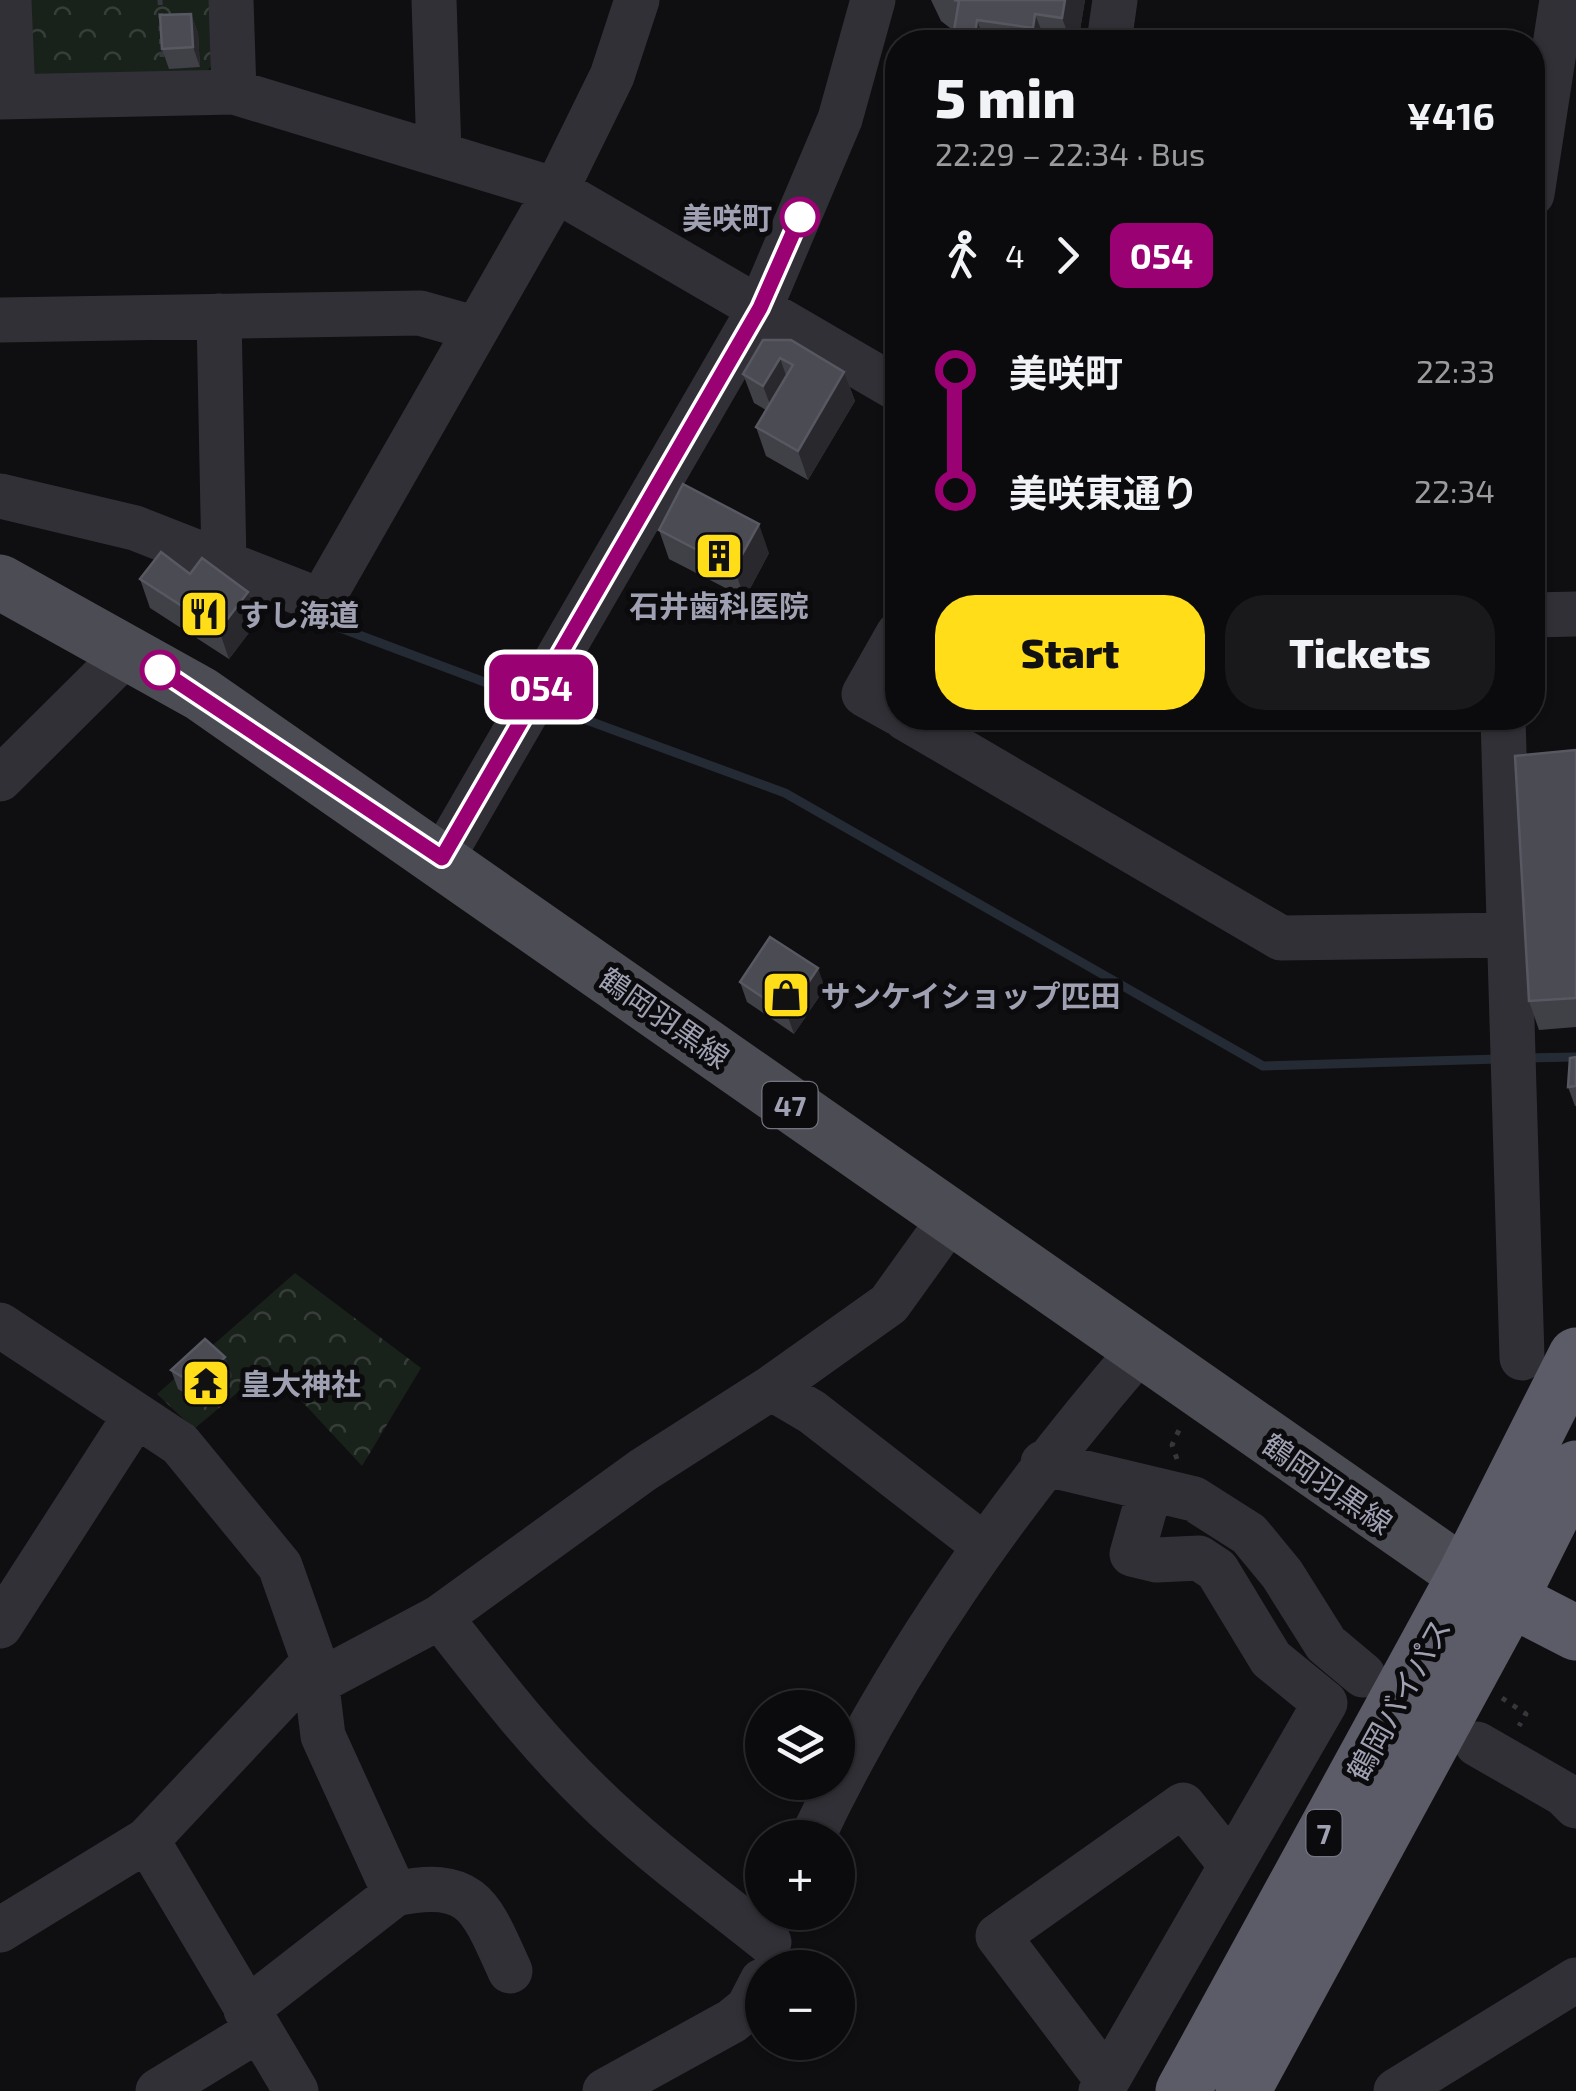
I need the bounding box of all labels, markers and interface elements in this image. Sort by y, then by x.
text: 5 min [935,63,1076,129]
text: ¥416 [1407,92,1495,138]
text: 22:29 – 22:34 · Bus [935,134,1205,172]
marker: 美咲町 [781,198,819,236]
place label: 美咲町 [682,199,772,235]
icon: walk [935,228,990,283]
icon: forward [1040,228,1095,283]
text: 054 [1130,234,1193,276]
text: 4 [1005,236,1025,274]
text: 美咲町 [1009,349,1123,395]
text: 22:33 [1416,351,1495,389]
text: 美咲東通り [1009,469,1199,515]
text: 22:34 [1414,471,1495,509]
building icon: 石井歯科医院 [693,530,745,582]
place label: 石井歯科医院 [629,587,809,623]
restaurant icon: すし海道 [178,588,230,640]
button: Start [935,595,1205,710]
button: Tickets [1225,595,1495,710]
place label: すし海道 [239,596,359,632]
unlabelled marker [141,651,179,689]
line badge: 054 [484,654,598,720]
text: 054 [509,666,573,708]
street label: 鶴岡羽黒線 [593,959,737,1075]
shop icon: サンケイショップ匹田 [760,969,812,1021]
place label: サンケイショップ匹田 [821,977,1120,1013]
road number: 47 [762,1082,818,1128]
temple icon: 皇大神社 [180,1357,232,1409]
place label: 皇大神社 [241,1365,361,1401]
street label: 鶴岡羽黒線 [1256,1425,1400,1541]
street label: 鶴岡バイパス [1339,1612,1457,1786]
map controls [745,1690,855,2060]
button: layers [745,1690,855,1800]
road number: 7 [1306,1810,1342,1856]
button: + [745,1820,855,1930]
button: − [745,1950,855,2060]

